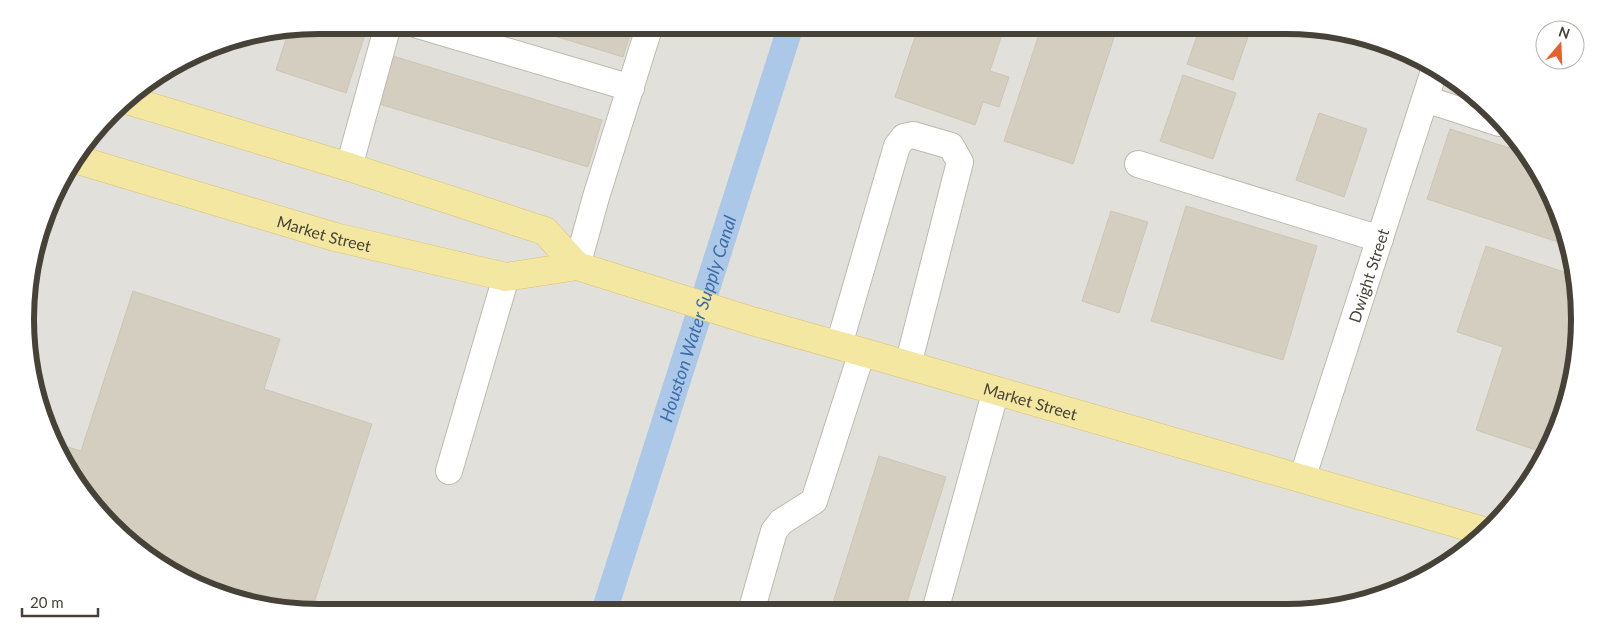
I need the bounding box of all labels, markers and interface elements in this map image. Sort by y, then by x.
north arrow [1535,20,1585,70]
text: N [1557,22,1572,42]
street label: Market Street [275,211,373,255]
water label: Houston Water Supply Canal [654,213,741,424]
street label: Dwight Street [1344,226,1392,325]
street label: Market Street [982,378,1080,423]
scale bar [22,586,99,618]
text: 20 m [30,593,64,611]

